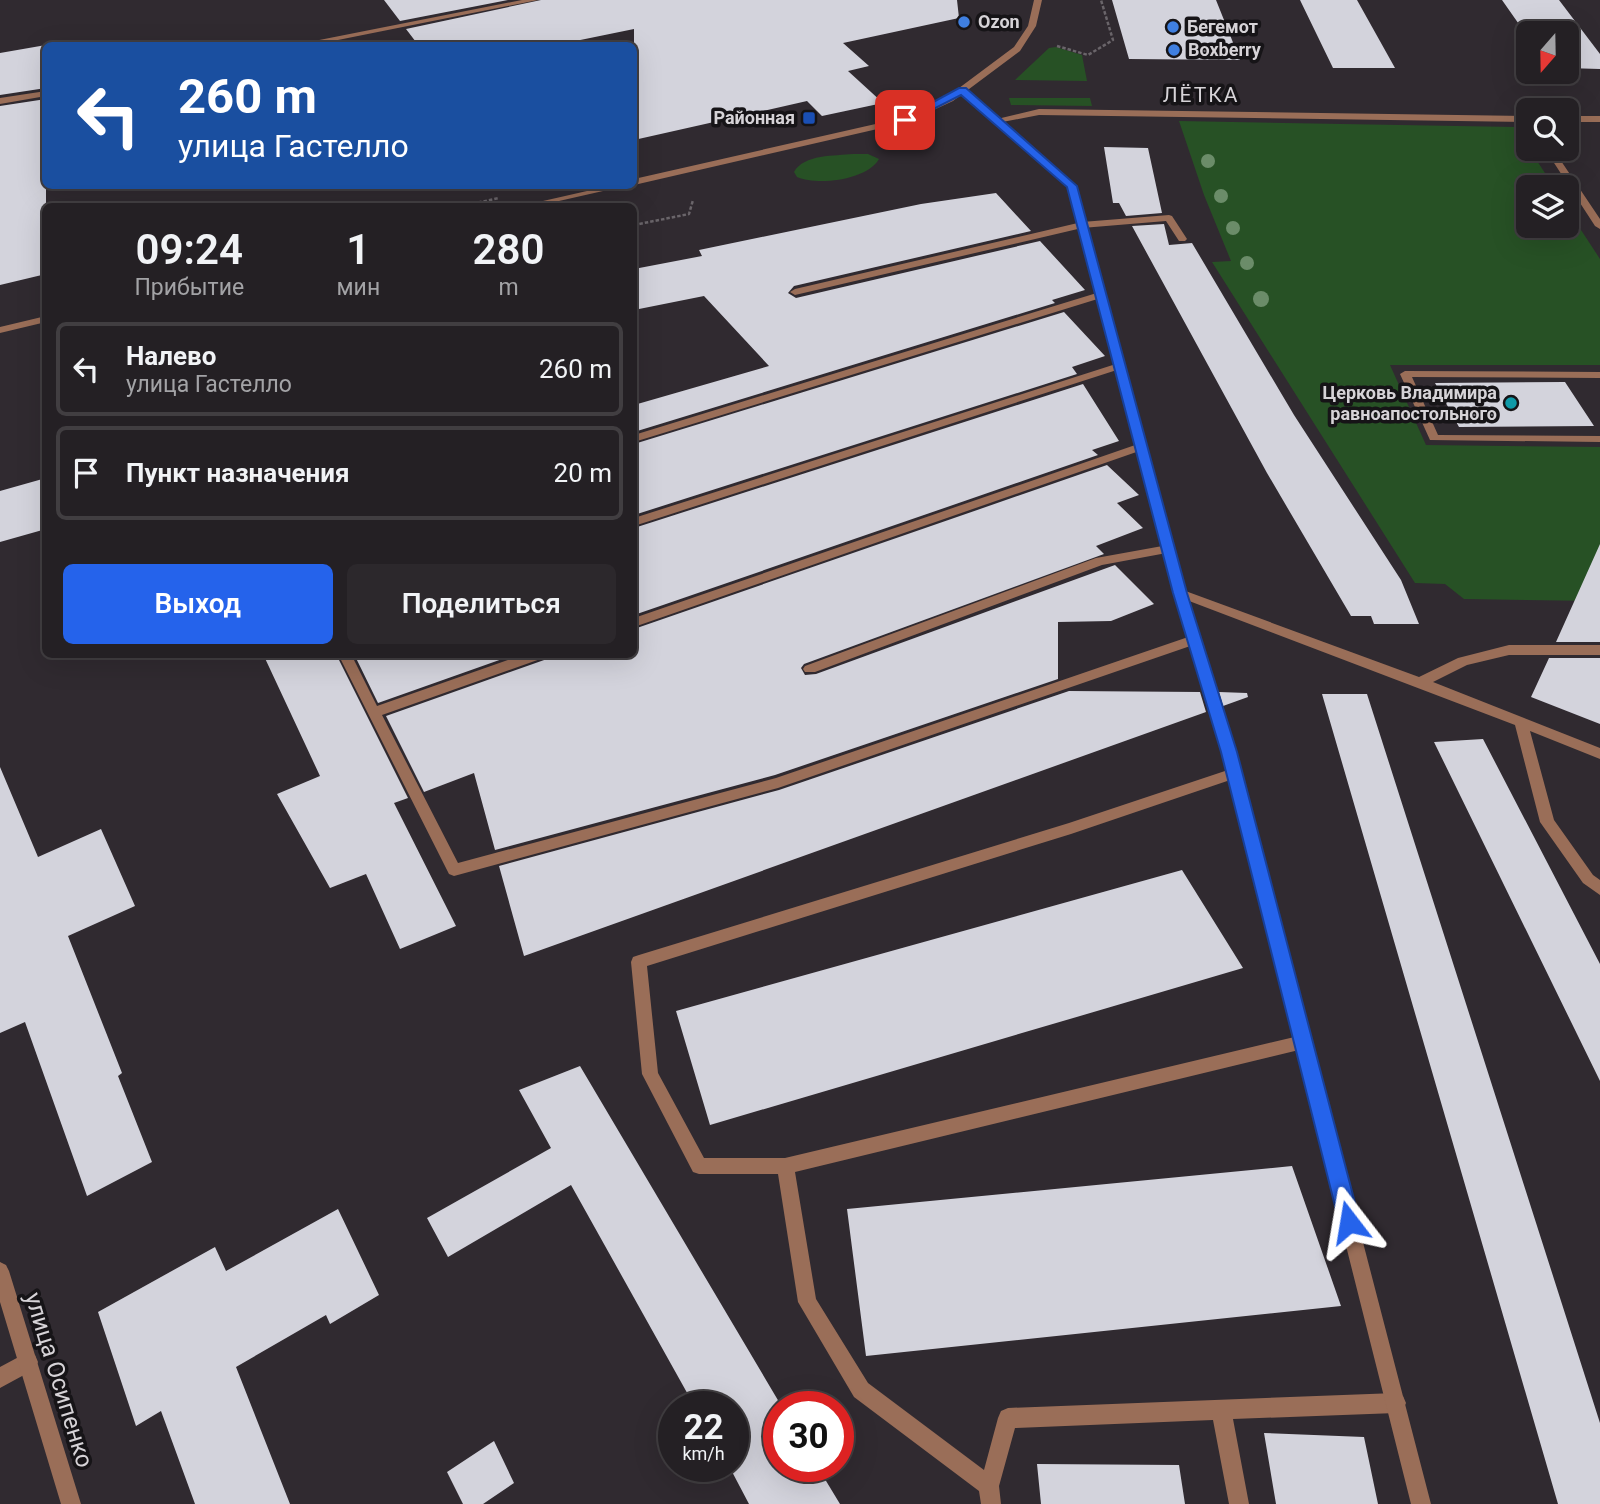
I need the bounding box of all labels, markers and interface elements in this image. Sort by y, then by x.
place label: Ozon [978,11,1020,32]
marker: Ozon [956,14,972,30]
place label: Бегемот [1187,16,1258,37]
marker: Бегемот [1165,19,1181,35]
north arrow [1516,21,1578,84]
map controls [1516,21,1579,238]
place label: Boxberry [1188,39,1262,60]
marker: Boxberry [1166,42,1182,58]
text: 260 m [178,68,317,125]
icon: left [63,70,154,161]
district label: ЛЁТКА [1163,83,1239,107]
pin [875,90,935,150]
button: search [1516,98,1579,161]
icon: arrive [886,101,924,139]
place label: Районная [713,107,795,128]
marker: Районная [801,110,817,126]
text: улица Гастелло [178,127,409,165]
button: layers [1516,175,1579,238]
text: 09:24 [136,225,243,274]
text: 1 [346,225,370,274]
text: 280 [473,225,545,274]
text: Прибытие [134,274,244,301]
text: мин [337,274,380,301]
text: m [499,274,519,301]
text: Налево [126,341,216,371]
icon: left [67,350,105,388]
text: 260 m [539,354,612,384]
text: улица Гастелло [126,371,292,398]
place label: Церковь Владимира равноапостольного [1323,382,1497,424]
marker: Церковь Владимира равноапостольного [1503,395,1519,411]
icon: arrive [67,454,105,492]
text: Пункт назначения [126,458,350,488]
text: 20 m [554,458,612,488]
button: Выход [63,564,333,644]
button: Поделиться [347,564,616,644]
position arrow [1312,1185,1386,1259]
street label: улица Осипенко [19,1289,99,1471]
speed limit sign: 30 [763,1391,854,1482]
text: 22 [683,1407,724,1448]
text: km/h [682,1443,725,1464]

